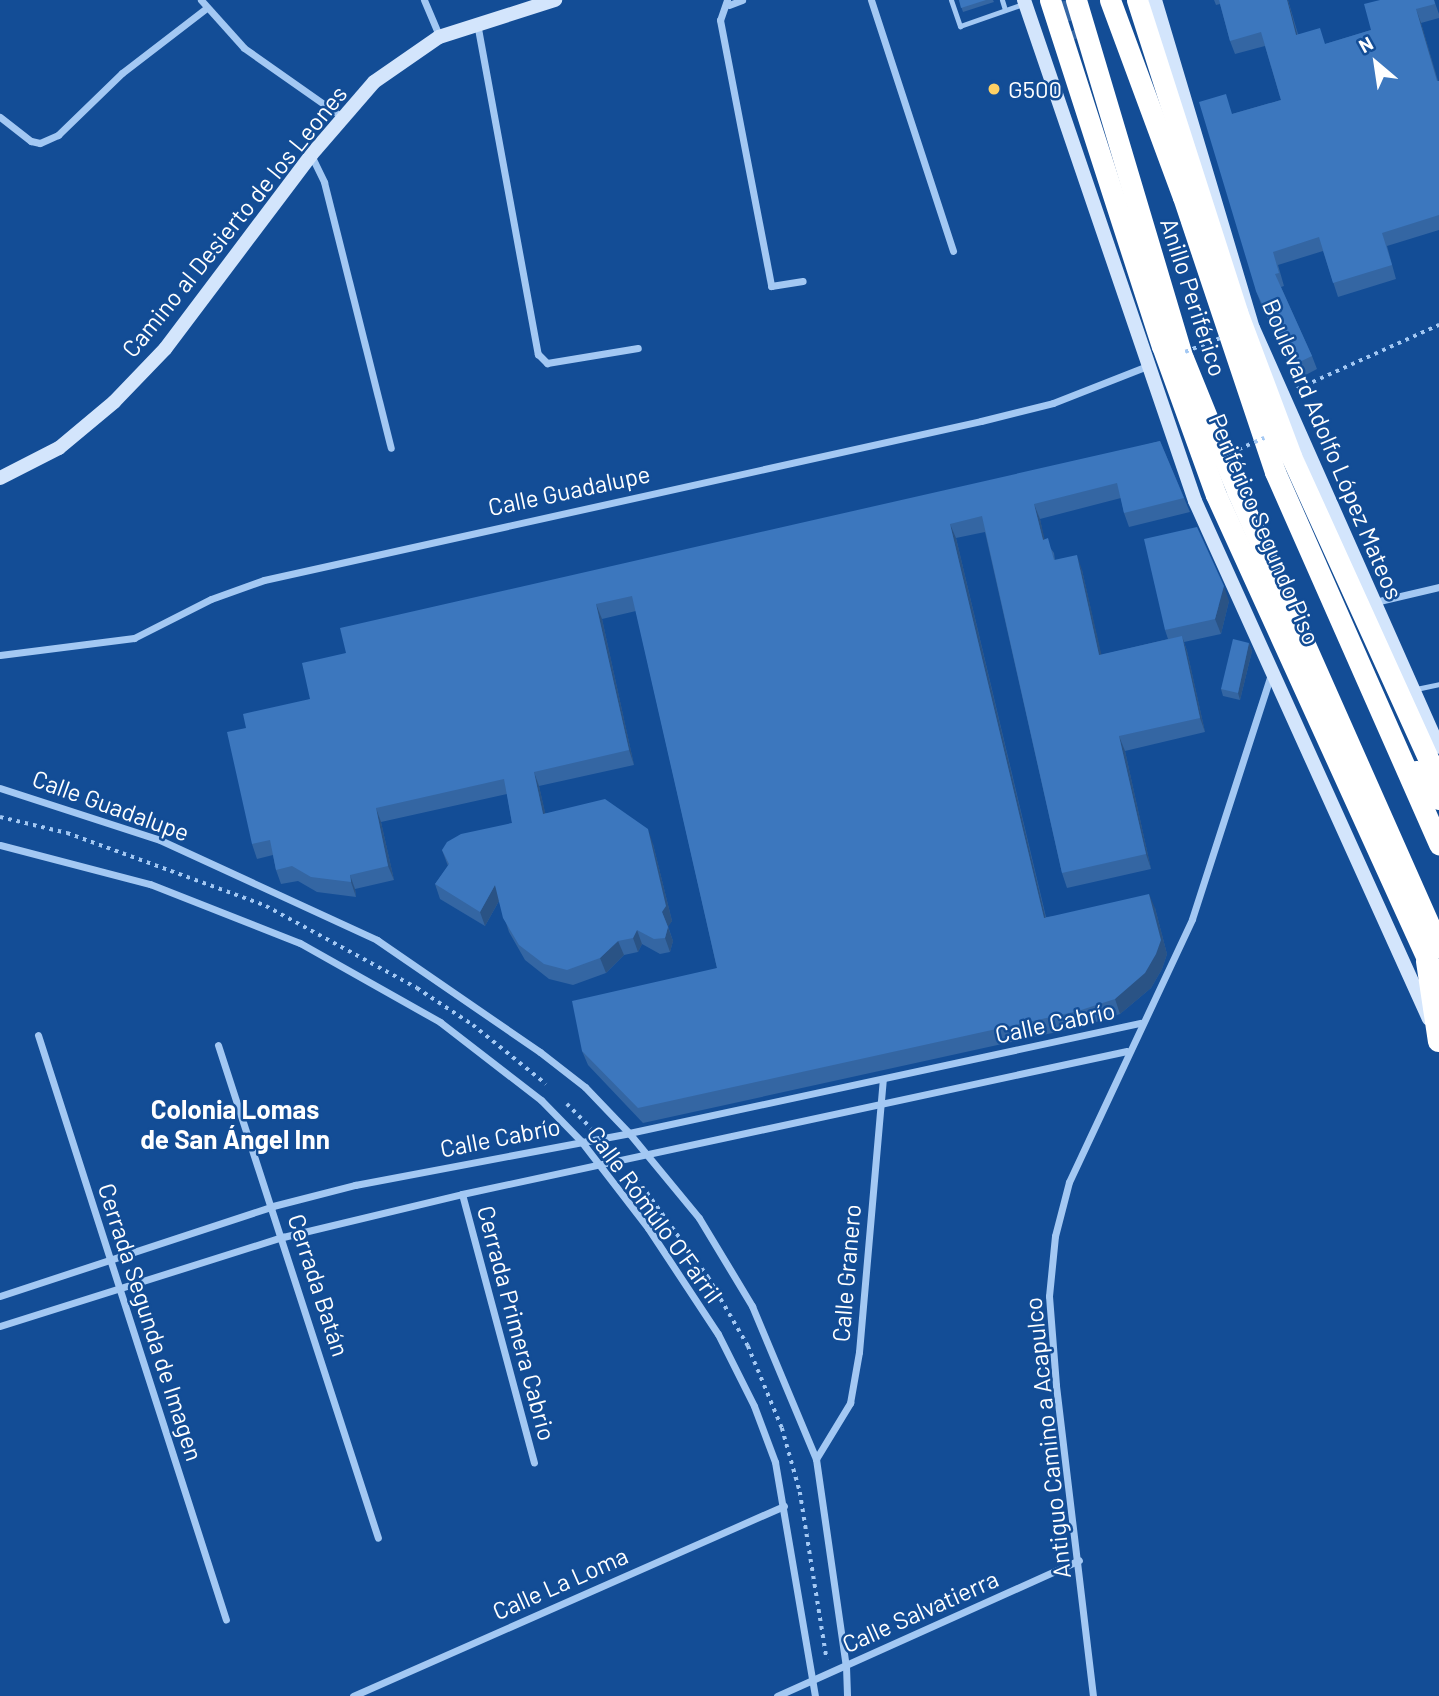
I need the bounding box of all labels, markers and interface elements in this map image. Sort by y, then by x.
north arrow [1341,28,1411,98]
text: N [1354,31,1377,57]
place label: G500 [1008,75,1062,103]
street label: Camino al Desierto de los Leones [115,79,353,363]
marker: G500 [986,81,1002,97]
street label: Anillo Periférico [1155,214,1233,380]
street label: Boulevard Adolfo López Mateos [1257,295,1409,603]
street label: Periférico Segundo Piso [1203,409,1327,649]
street label: Calle Guadalupe [485,459,653,521]
street label: Calle Guadalupe [29,763,193,847]
street label: Calle Cabrío [992,995,1118,1049]
district label: Colonia Lomas de San Ángel Inn [140,1093,330,1154]
street label: Calle Cabrío [437,1111,563,1163]
street label: Calle Rómulo O'Farril [581,1120,729,1308]
street label: Cerrada Segunda de Imagen [92,1180,210,1464]
street label: Cerrada Primera Cabrio [472,1202,562,1444]
street label: Calle Granero [826,1203,866,1343]
street label: Cerrada Batán [282,1210,356,1360]
street label: Antiguo Camino a Acapulco [1018,1296,1076,1580]
street label: Calle La Loma [488,1540,632,1626]
street label: Calle Salvatierra [838,1564,1002,1658]

